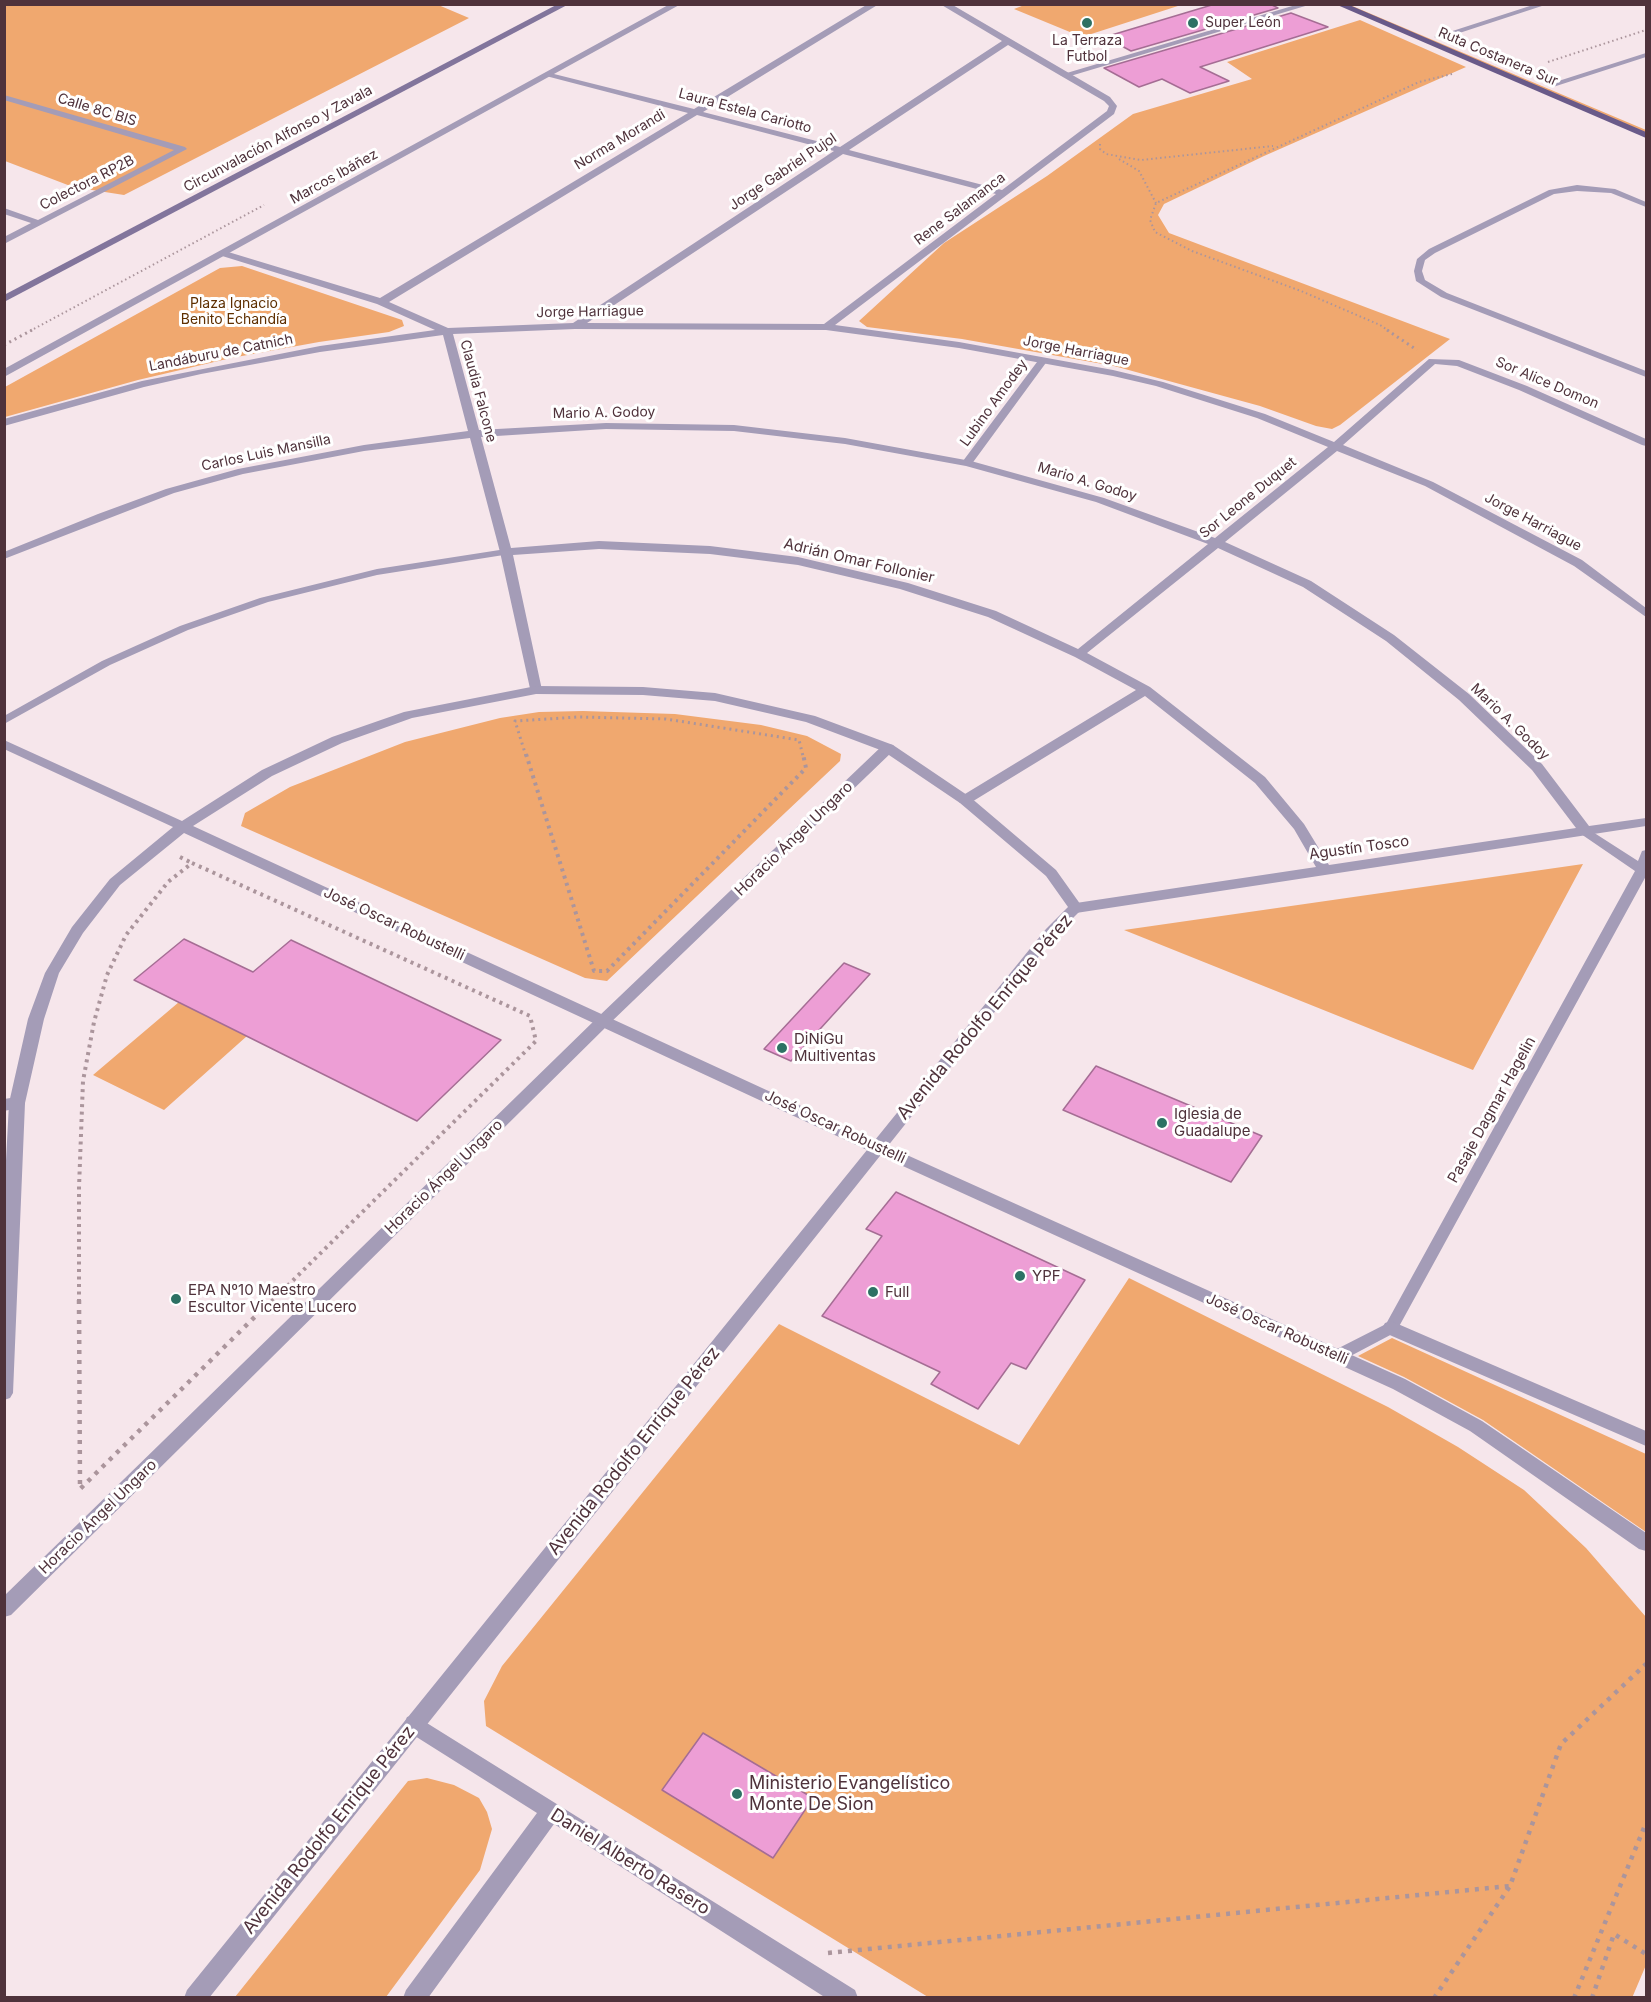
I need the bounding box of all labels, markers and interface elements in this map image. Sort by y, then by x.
place label: Super León [1205,15,1281,31]
marker: La Terraza Futbol [1080,16,1094,30]
marker: Super León [1186,16,1200,30]
street label: Ruta Costanera Sur [1436,24,1560,90]
place label: La Terraza Futbol [1052,33,1122,66]
street label: Circunvalación Alfonso y Zavala [181,82,375,196]
street label: Laura Estela Cariotto [677,85,813,137]
street label: Calle 8C BIS [55,90,139,130]
street label: Norma Morandi [572,106,668,174]
street label: Jorge Gabriel Pujol [726,130,840,214]
street label: Marcos Ibáñez [287,146,381,208]
street label: Colectora RP2B [37,152,137,214]
street label: Rene Salamanca [911,169,1009,249]
park label: Plaza Ignacio Benito Echandía [181,296,287,328]
street label: Jorge Harriague [536,303,644,321]
street label: Landáburu de Catnich [148,331,294,375]
street label: Jorge Harriague [1022,332,1130,370]
street label: Claudia Falcone [456,338,500,444]
street label: Sor Alice Domon [1493,354,1601,412]
street label: Lubino Amodey [957,356,1031,450]
street label: Mario A. Godoy [552,404,656,422]
street label: Carlos Luis Mansilla [200,431,332,475]
street label: Sor Leone Duquet [1196,454,1300,542]
street label: Mario A. Godoy [1035,459,1139,505]
street label: Jorge Harriague [1482,489,1584,555]
street label: Adrián Omar Follonier [782,535,936,587]
street label: Mario A. Godoy [1467,680,1553,764]
street label: Horacio Ángel Ungaro [731,778,857,900]
street label: Agustín Tosco [1308,832,1410,864]
street label: José Oscar Robustelli [321,883,467,965]
street label: Avenida Rodolfo Enrique Pérez [893,910,1077,1124]
place label: DiNiGu Multiventas [794,1030,876,1065]
street label: Pasaje Dagmar Hagelin [1444,1034,1540,1186]
marker: DiNiGu Multiventas [775,1041,789,1055]
street label: José Oscar Robustelli [762,1086,908,1168]
place label: Iglesia de Guadalupe [1174,1105,1251,1140]
street label: Horacio Ángel Ungaro [381,1116,507,1238]
marker: Iglesia de Guadalupe [1155,1116,1169,1130]
place label: YPF [1032,1267,1061,1285]
marker: YPF [1013,1269,1027,1283]
place label: EPA Nº10 Maestro Escultor Vicente Lucero [188,1281,357,1316]
place label: Full [885,1283,909,1301]
marker: Full [866,1285,880,1299]
street label: José Oscar Robustelli [1203,1290,1351,1368]
marker: EPA Nº10 Maestro Escultor Vicente Lucero [169,1292,183,1306]
street label: Avenida Rodolfo Enrique Pérez [543,1343,725,1559]
street label: Horacio Ángel Ungaro [35,1456,161,1578]
street label: Avenida Rodolfo Enrique Pérez [238,1722,420,1938]
place label: Ministerio Evangelístico Monte De Sion [749,1773,950,1816]
marker: Ministerio Evangelístico Monte De Sion [730,1787,744,1801]
street label: Daniel Alberto Rasero [546,1804,714,1920]

